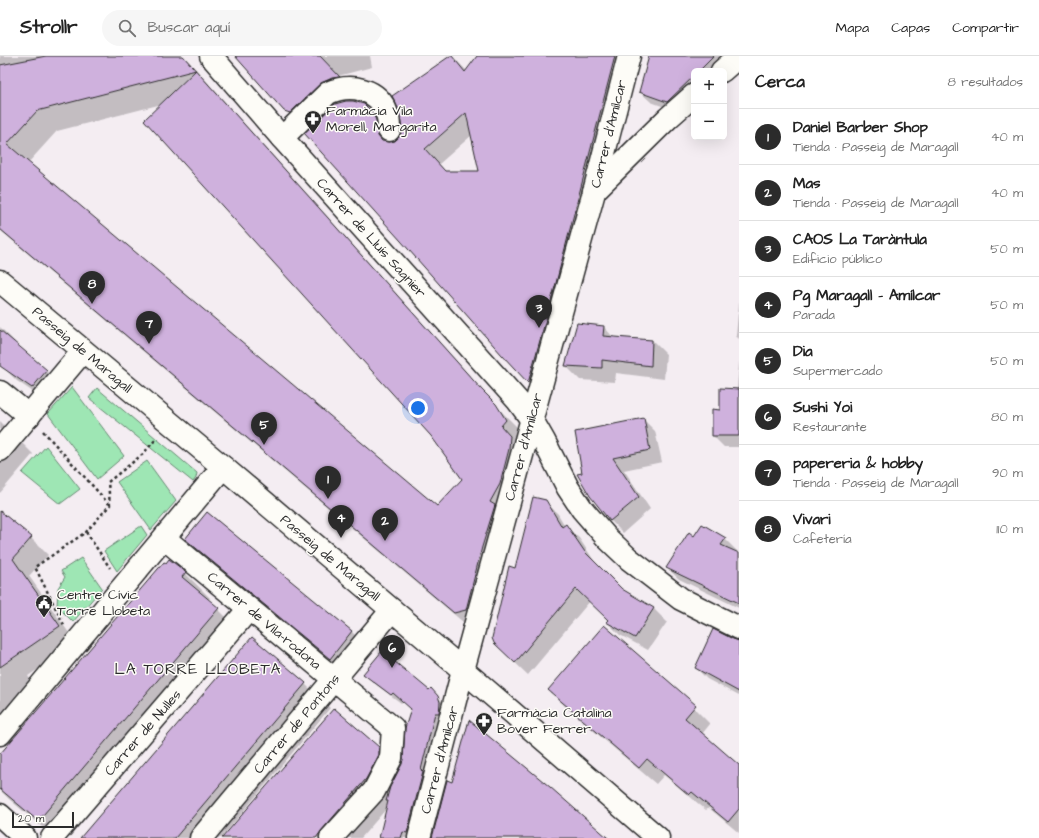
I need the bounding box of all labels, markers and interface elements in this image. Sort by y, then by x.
search box [102,10,382,46]
text: Strollr [20,14,78,41]
icon: search [116,17,138,39]
text: Buscar aquí [148,17,230,38]
text: Mapa [836,18,869,38]
text: Capas [891,18,930,38]
text: Compartir [952,18,1019,38]
map controls [691,68,727,140]
button: + [691,68,727,104]
text: Cerca [755,70,805,94]
text: 8 resultados [948,73,1023,91]
street label: Carrer d'Amílcar [586,78,632,190]
place label: Farmàcia Vila Morell, Margarita [326,101,437,137]
button: − [691,104,727,140]
pharmacy icon: Farmàcia Vila Morell, Margarita [303,109,323,134]
text: Daniel Barber Shop [793,117,928,138]
text: 1 [767,128,769,146]
text: 40 m [991,128,1023,146]
text: Tienda · Passeig de Maragall [793,138,958,156]
text: Mas [793,173,821,194]
street label: Carrer de Lluís Sagnier [312,174,431,303]
text: 2 [764,184,772,202]
text: 40 m [991,184,1023,202]
text: Tienda · Passeig de Maragall [793,194,958,212]
text: CAOS La Taràntula [793,229,927,250]
text: 3 [765,240,771,258]
text: 50 m [990,240,1023,258]
text: Edificio público [793,250,882,268]
pin: 8 [79,271,105,304]
text: Pg Maragall - Amílcar [793,285,940,306]
pin: 3 [526,295,552,328]
text: 4 [764,296,772,314]
text: 50 m [990,296,1023,314]
street label: Passeig de Maragall [28,302,136,398]
text: Parada [793,306,835,324]
pin: 7 [136,311,162,344]
text: Dia [793,341,813,362]
text: 5 [763,352,773,370]
text: 50 m [990,352,1023,370]
text: Supermercado [793,362,883,380]
street label: Carrer d'Amílcar [500,391,548,503]
text: Sushi Yoi [793,397,852,418]
your location [408,398,428,418]
text: 6 [764,408,772,426]
text: 80 m [991,408,1023,426]
pin: 5 [251,412,277,445]
text: Restaurante [793,418,867,436]
text: papereria & hobby [793,453,923,474]
text: 7 [764,464,772,482]
text: 90 m [992,464,1023,482]
pin: 1 [315,466,341,499]
text: Tienda · Passeig de Maragall [793,474,958,492]
pin: 4 [328,505,354,538]
pin: 2 [372,508,398,541]
text: Vivari [793,509,831,530]
street label: Passeig de Maragall [276,510,384,606]
text: 8 [764,520,772,538]
text: 110 m [996,520,1023,538]
text: Cafetería [793,530,852,548]
street label: Carrer de Vila-rodona [203,567,325,675]
place label: Centre Cívic Torre Llobeta [57,585,150,621]
public building icon: Centre Cívic Torre Llobeta [34,593,54,618]
pin: 6 [379,635,405,668]
district label: LA TORRE LLOBETA [115,659,281,680]
street label: Carrer de Pontons [249,670,345,778]
street label: Carrer de Nulles [100,685,186,781]
place label: Farmàcia Catalina Bover Ferrer [497,703,612,739]
street label: Carrer d'Amílcar [416,704,464,816]
pharmacy icon: Farmàcia Catalina Bover Ferrer [474,711,494,736]
scale bar [12,810,74,829]
text: 20 m [18,811,44,826]

